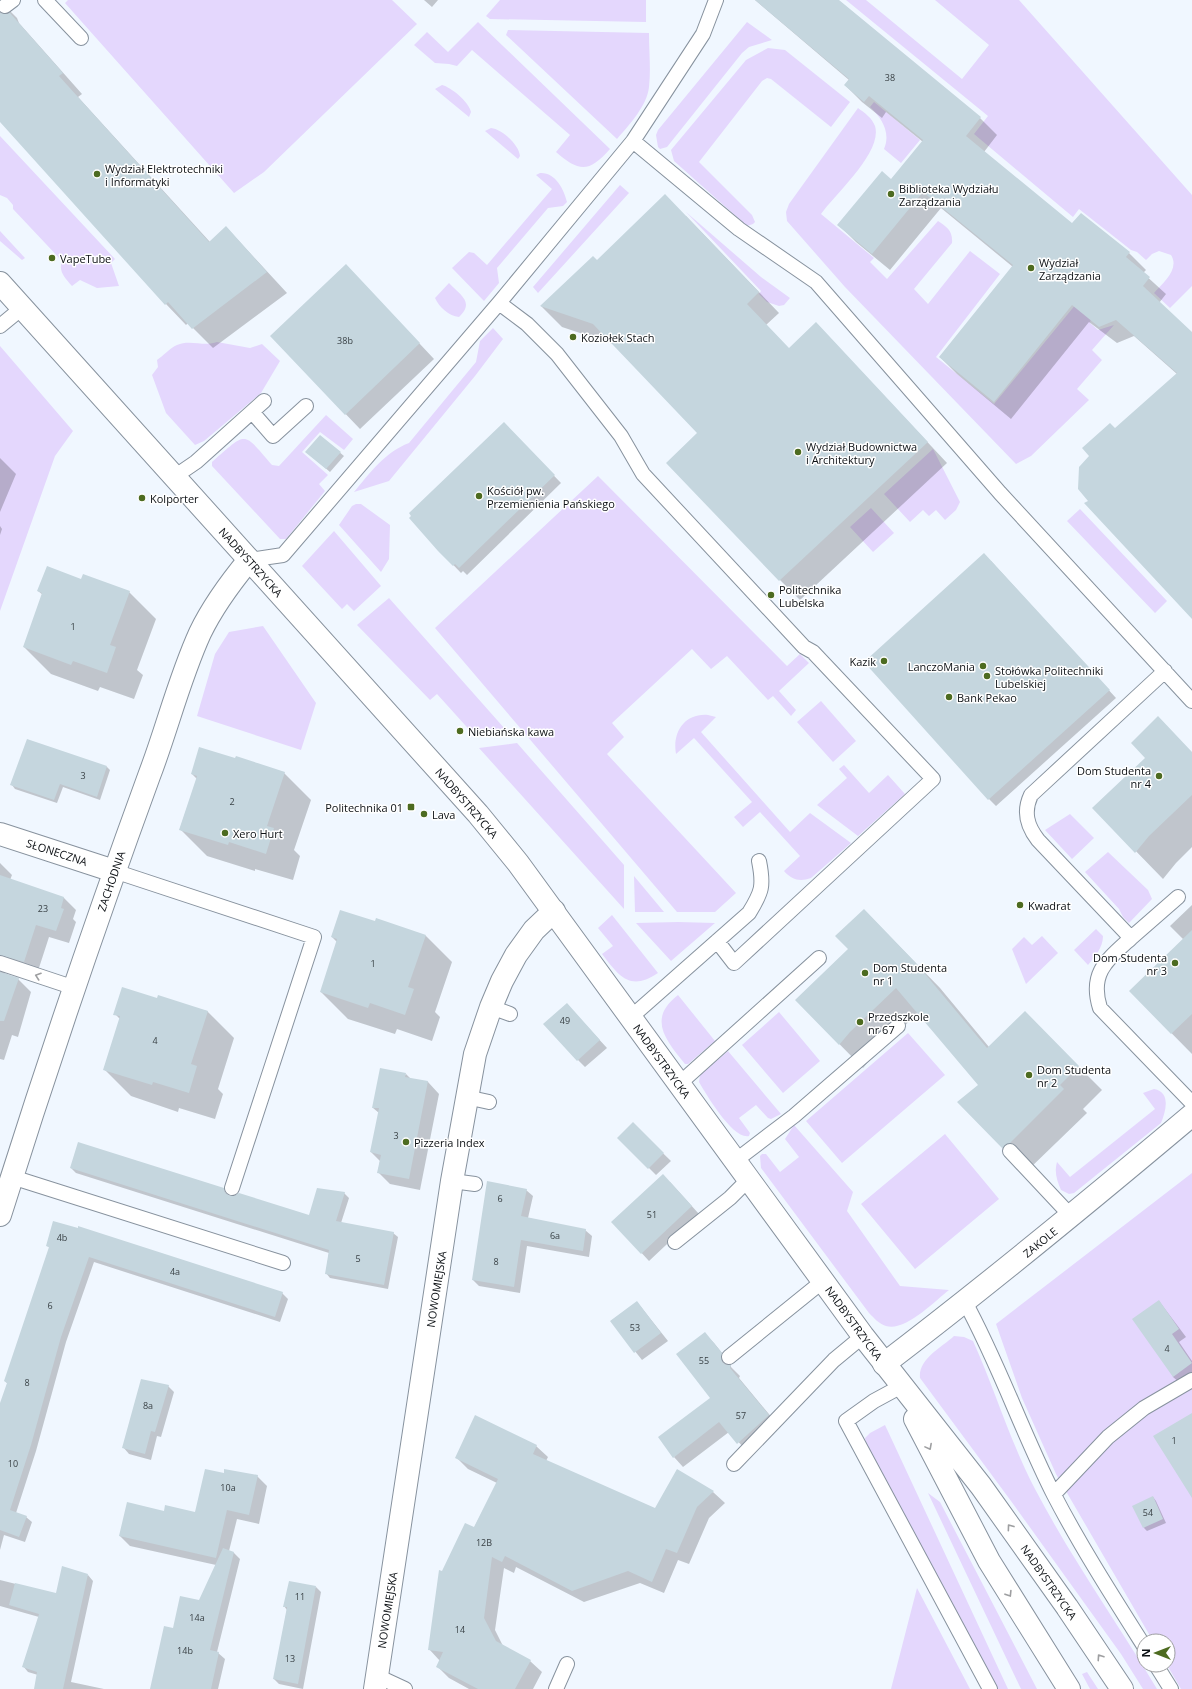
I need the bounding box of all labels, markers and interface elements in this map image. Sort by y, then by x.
house number: 38 [885,71,895,84]
place label: Wydział Elektrotechniki i Informatyki [105,161,223,189]
marker: Wydział Elektrotechniki i Informatyki [92,169,102,179]
place label: Biblioteka Wydziału Zarządzania [899,181,999,209]
marker: Biblioteka Wydziału Zarządzania [886,189,896,199]
place label: VapeTube [60,251,111,266]
marker: VapeTube [47,253,57,263]
place label: Wydział Zarządzania [1039,255,1101,283]
marker: Wydział Zarządzania [1026,263,1036,273]
place label: Koziołek Stach [581,330,655,345]
marker: Koziołek Stach [568,332,578,342]
house number: 38b [337,334,353,347]
place label: Wydział Budownictwa i Architektury [806,439,917,467]
marker: Wydział Budownictwa i Architektury [793,447,803,457]
place label: Kościół pw. Przemienienia Pańskiego [487,483,615,511]
place label: Kolporter [150,491,199,506]
marker: Kościół pw. Przemienienia Pańskiego [474,491,484,501]
marker: Kolporter [137,493,147,503]
street label: NADBYSTRZYCKA [216,524,286,600]
place label: Politechnika Lubelska [779,582,841,610]
marker: Politechnika Lubelska [766,590,776,600]
house number: 1 [70,620,76,633]
place label: Kazik [849,654,876,669]
marker: Kazik [879,656,889,666]
place label: LanczoMania [908,659,975,674]
marker: LanczoMania [978,661,988,671]
place label: Stołówka Politechniki Lubelskiej [995,663,1103,691]
marker: Stołówka Politechniki Lubelskiej [982,671,992,681]
place label: Bank Pekao [957,690,1017,705]
marker: Bank Pekao [944,692,954,702]
place label: Niebiańska kawa [468,724,554,739]
marker: Niebiańska kawa [455,726,465,736]
place label: Dom Studenta nr 4 [1077,763,1152,791]
street label: NADBYSTRZYCKA [432,765,502,841]
house number: 3 [80,769,86,782]
marker: Dom Studenta nr 4 [1154,771,1164,781]
house number: 2 [229,795,235,808]
place label: Politechnika 01 [325,800,403,815]
marker: Politechnika 01 [406,802,416,812]
place label: Lava [432,807,455,822]
marker: Lava [419,809,429,819]
place label: Xero Hurt [233,826,283,841]
marker: Xero Hurt [220,828,230,838]
street label: SŁONECZNA [25,835,89,869]
street label: ZACHODNIA [94,849,128,913]
place label: Kwadrat [1028,898,1071,913]
marker: Kwadrat [1015,900,1025,910]
house number: 23 [38,902,48,915]
place label: Dom Studenta nr 3 [1093,950,1167,978]
house number: 1 [370,957,376,970]
marker: Dom Studenta nr 3 [1170,958,1180,968]
place label: Dom Studenta nr 1 [873,960,947,988]
marker: Dom Studenta nr 1 [860,968,870,978]
one-way arrow [35,972,42,980]
place label: Przedszkole nr 67 [868,1009,929,1037]
house number: 49 [560,1014,570,1027]
marker: Przedszkole nr 67 [855,1017,865,1027]
street label: NADBYSTRZYCKA [630,1021,694,1101]
house number: 4 [152,1034,158,1047]
place label: Dom Studenta nr 2 [1037,1062,1111,1090]
marker: Dom Studenta nr 2 [1024,1070,1034,1080]
house number: 3 [393,1129,399,1142]
place label: Pizzeria Index [414,1135,485,1150]
marker: Pizzeria Index [401,1137,411,1147]
house number: 6 [497,1192,503,1205]
house number: 51 [647,1208,657,1221]
street label: ZAKOLE [1020,1223,1060,1261]
house number: 6a [550,1229,560,1242]
house number: 4b [57,1231,67,1244]
street label: NOWOMIEJSKA [423,1250,449,1328]
house number: 5 [355,1252,361,1265]
house number: 8 [493,1255,499,1268]
house number: 4a [170,1265,180,1278]
street label: NADBYSTRZYCKA [822,1283,886,1363]
house number: 6 [47,1299,53,1312]
house number: 53 [630,1321,640,1334]
house number: 4 [1164,1342,1170,1355]
house number: 55 [699,1354,709,1367]
house number: 8 [24,1376,30,1389]
house number: 8a [143,1399,153,1412]
house number: 57 [736,1409,746,1422]
house number: 1 [1171,1434,1177,1447]
one-way arrow [925,1443,932,1450]
house number: 10 [8,1457,18,1470]
house number: 10a [220,1481,236,1494]
house number: 54 [1143,1506,1153,1519]
one-way arrow [1007,1524,1015,1531]
house number: 12B [476,1536,492,1549]
street label: NADBYSTRZYCKA [1017,1541,1081,1623]
street label: NOWOMIEJSKA [374,1571,400,1649]
house number: 11 [295,1590,305,1603]
one-way arrow [1005,1590,1012,1597]
house number: 14a [189,1611,205,1624]
house number: 14 [455,1623,465,1636]
north arrow [1136,1633,1176,1673]
house number: 14b [177,1644,193,1657]
text: N [1138,1649,1153,1657]
house number: 13 [285,1652,295,1665]
one-way arrow [1098,1654,1105,1661]

